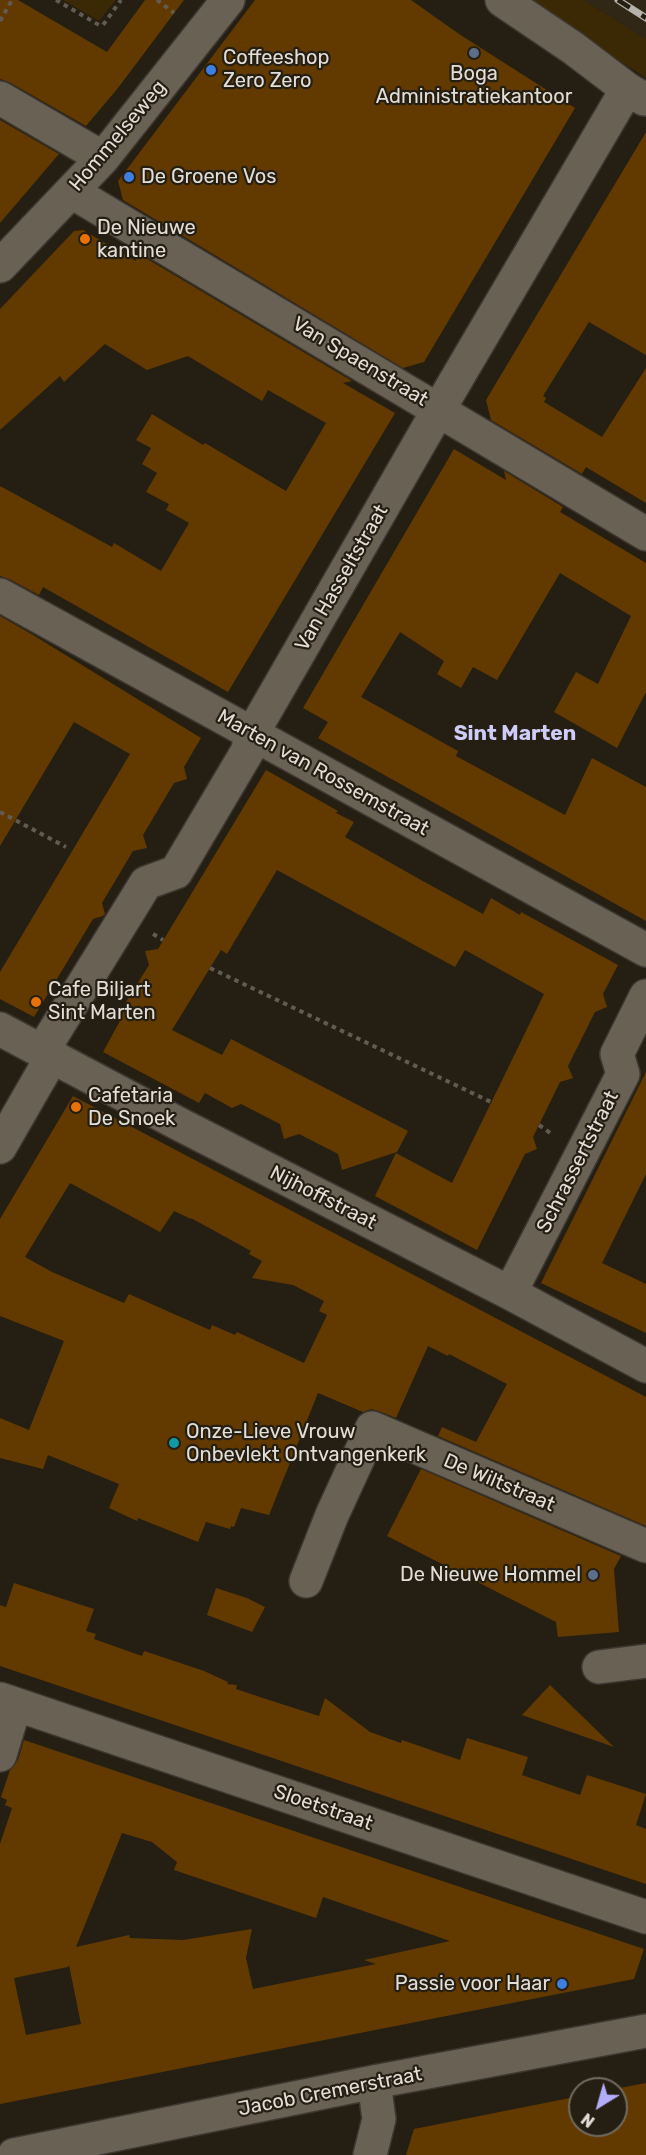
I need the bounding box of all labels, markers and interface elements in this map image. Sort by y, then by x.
place label: Coffeeshop Zero Zero [223,46,329,93]
marker: Boga Administratiekantoor [467,46,481,60]
place label: Boga Administratiekantoor [376,62,572,109]
marker: Coffeeshop Zero Zero [204,63,218,77]
street label: Hommelseweg [65,76,171,196]
place label: De Groene Vos [141,165,277,189]
marker: De Groene Vos [122,170,136,184]
place label: De Nieuwe kantine [97,216,196,263]
marker: De Nieuwe kantine [78,232,92,246]
street label: Van Spaenstraat [288,312,432,412]
street label: Van Hasseltstraat [290,501,394,655]
street label: Marten van Rossemstraat [213,705,433,841]
district label: Sint Marten [454,721,576,747]
place label: Cafe Biljart Sint Marten [48,978,156,1025]
marker: Cafe Biljart Sint Marten [29,995,43,1009]
place label: Cafetaria De Snoek [88,1084,175,1131]
street label: Schrassertstraat [532,1087,624,1237]
marker: Cafetaria De Snoek [69,1100,83,1114]
street label: Nijhoffstraat [266,1161,380,1235]
place label: Onze-Lieve Vrouw Onbevlekt Ontvangenkerk [186,1420,426,1467]
marker: Onze-Lieve Vrouw Onbevlekt Ontvangenkerk [167,1436,181,1450]
street label: De Wiltstraat [440,1449,558,1517]
place label: De Nieuwe Hommel [400,1563,581,1587]
marker: De Nieuwe Hommel [586,1568,600,1582]
street label: Sloetstraat [270,1780,376,1836]
place label: Passie voor Haar [395,1972,550,1996]
marker: Passie voor Haar [555,1977,569,1991]
street label: Jacob Cremerstraat [236,2062,424,2122]
north arrow [568,2077,628,2137]
text: N [578,2109,598,2131]

